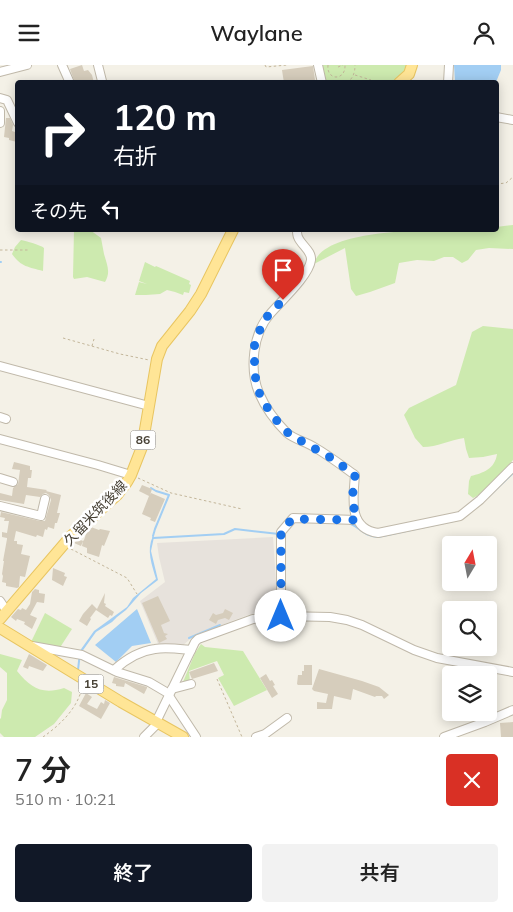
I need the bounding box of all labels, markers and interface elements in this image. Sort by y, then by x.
icon: menu [15,19,43,47]
text: Waylane [210,19,303,47]
icon: person [470,19,498,47]
text: 120 m [113,95,217,139]
icon: right [30,100,95,165]
text: 右折 [113,142,157,170]
icon: left [97,195,125,223]
text: その先 [30,199,87,223]
pin [262,249,304,300]
icon: arrive [269,256,297,284]
road number: 86 [130,431,156,449]
street label: 久留米筑後線 [59,477,131,549]
north arrow [442,536,498,591]
map controls [442,536,497,721]
position arrow [254,589,306,641]
button: search [442,601,497,656]
button: layers [442,666,497,721]
road number: 15 [78,675,104,693]
text: 7 分 [15,751,71,789]
button: close [446,754,498,806]
text: 510 m · 10:21 [15,789,116,809]
button: 終了 [15,844,252,902]
button: 共有 [262,844,498,902]

